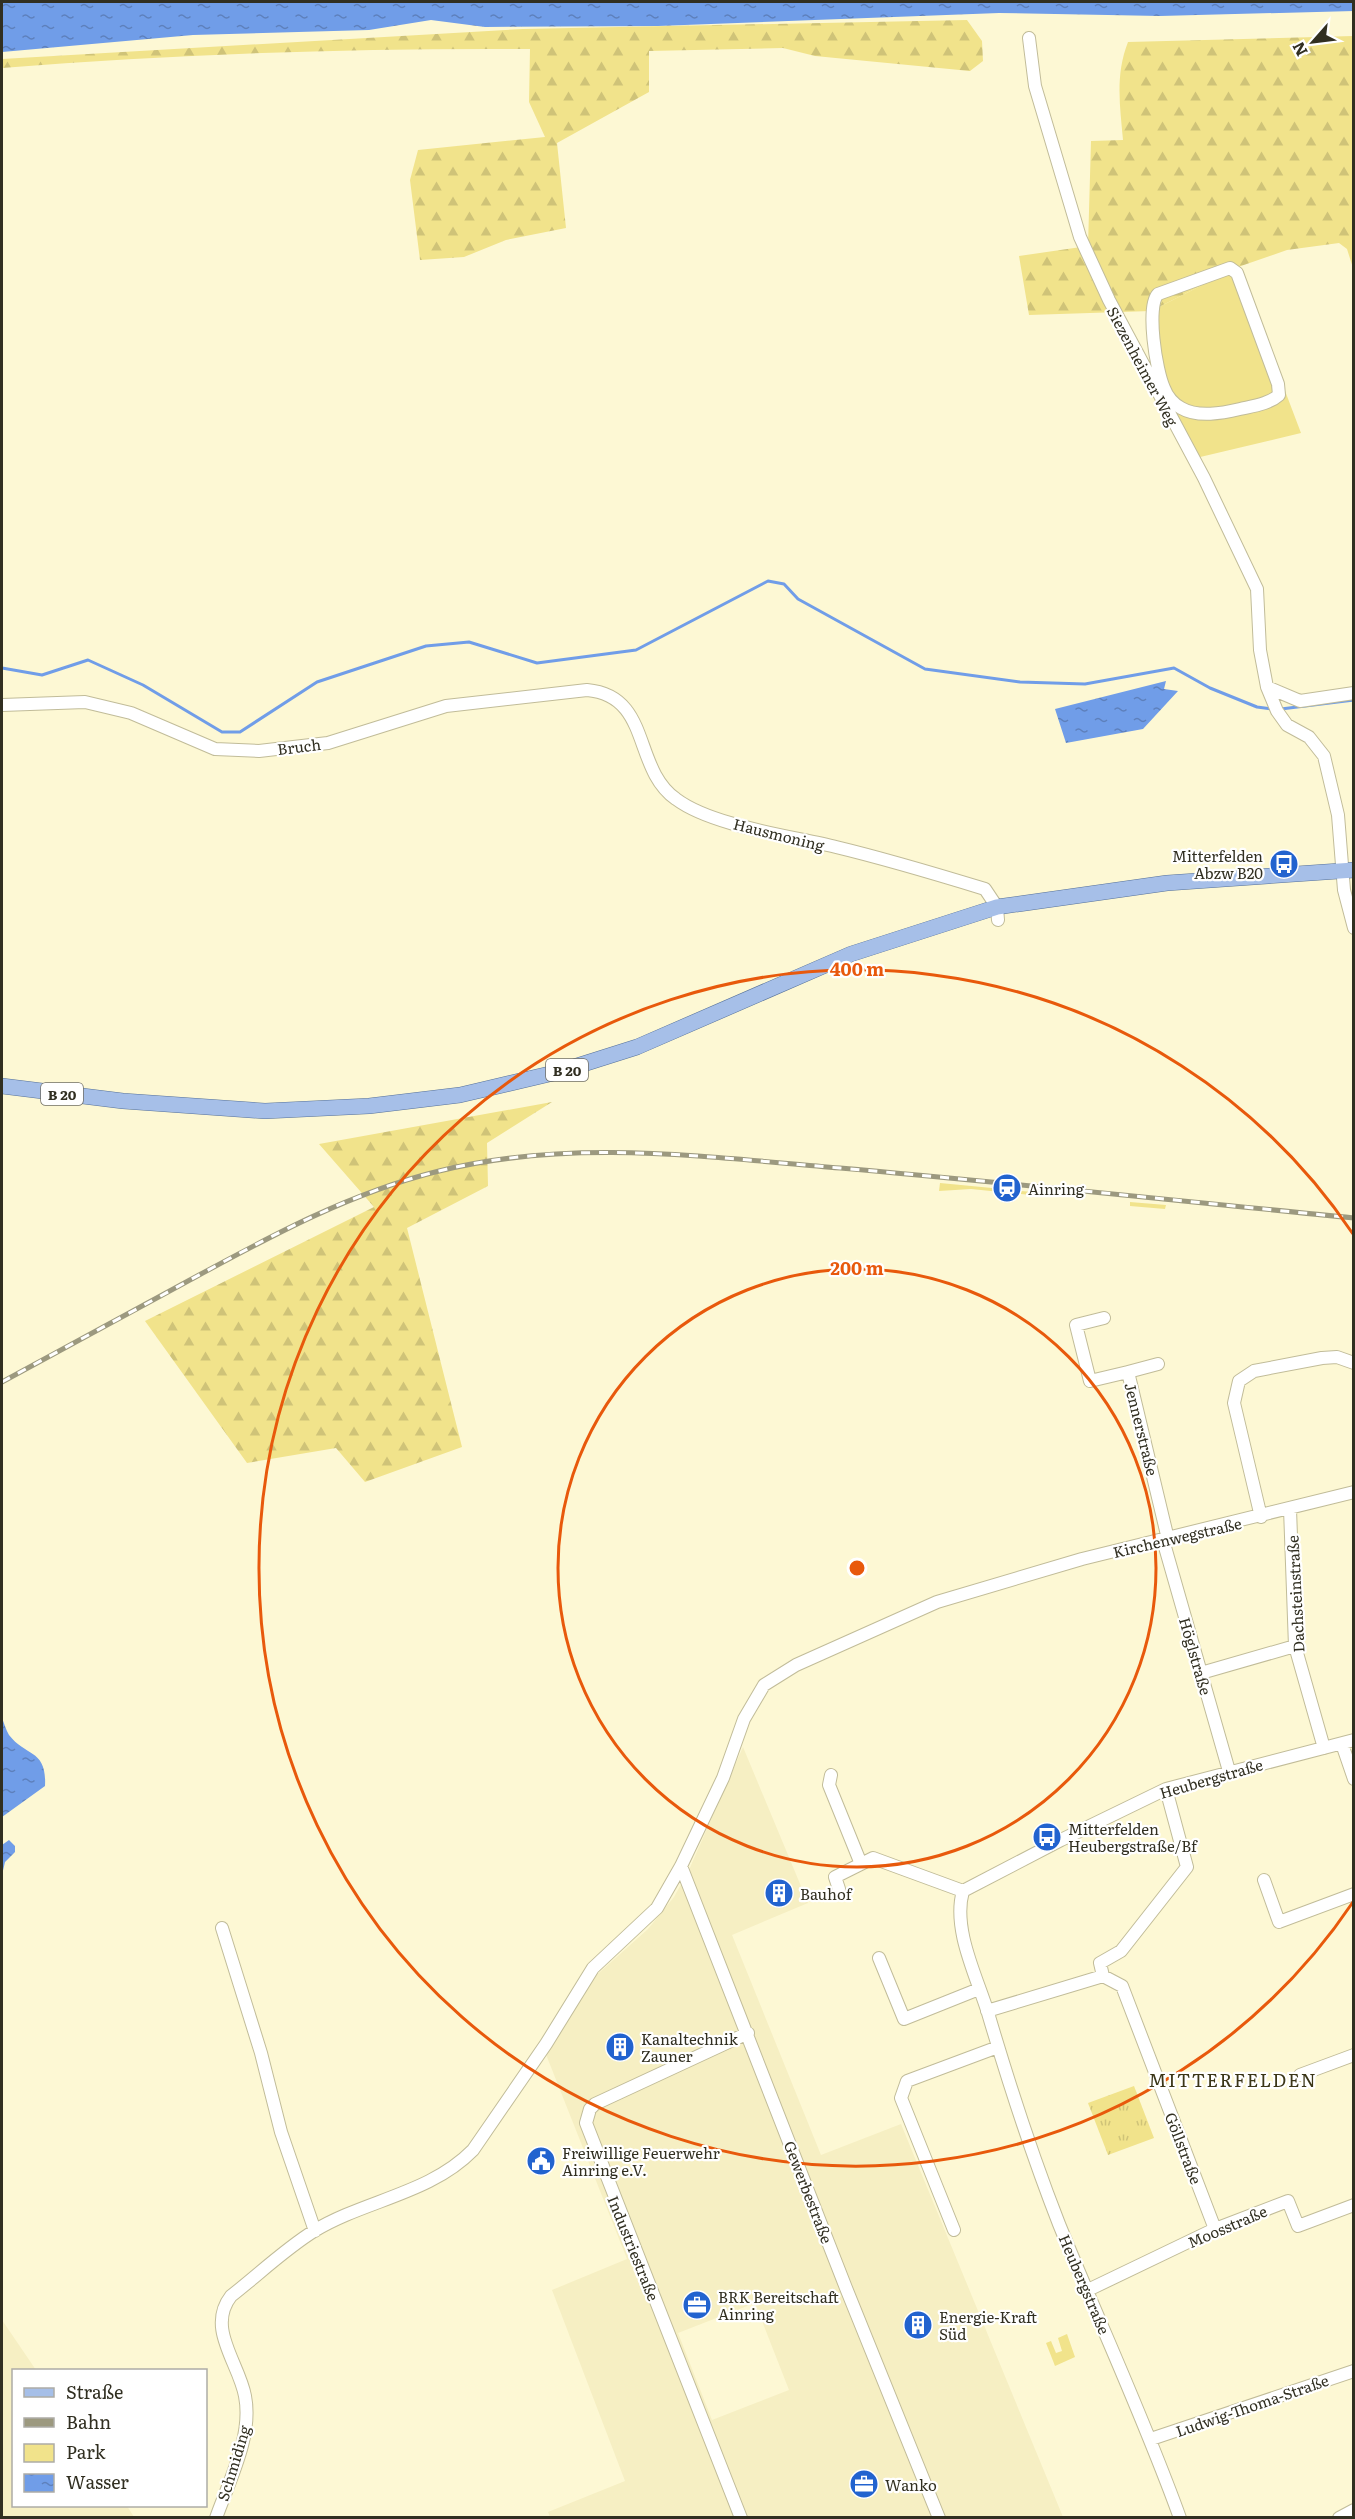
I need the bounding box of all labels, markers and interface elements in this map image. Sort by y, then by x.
north arrow [1283,12,1343,72]
text: N [1285,38,1313,61]
street label: Siezenheimer Weg [1102,302,1185,430]
street label: Bruch [276,732,322,760]
street label: Hausmoning [731,812,827,857]
place label: Mitterfelden Abzw B20 [1172,844,1263,884]
bus stop icon: Mitterfelden Abzw B20 [1268,848,1300,880]
text: 400 m [830,955,884,982]
road number: B 20 [546,1059,588,1081]
road number: B 20 [41,1083,83,1105]
station icon: Ainring [991,1172,1023,1204]
place label: Ainring [1028,1177,1085,1200]
text: 200 m [830,1254,884,1281]
street label: Jennerstraße [1119,1380,1165,1478]
street label: Kirchenwegstraße [1110,1511,1244,1563]
street label: Dachsteinstraße [1280,1535,1310,1653]
centre of rings [847,1558,867,1578]
street label: Höglstraße [1174,1614,1218,1698]
street label: Heubergstraße [1157,1752,1266,1804]
place label: Mitterfelden Heubergstraße/Bf [1068,1817,1198,1857]
bus stop icon: Mitterfelden Heubergstraße/Bf [1031,1821,1063,1853]
building icon: Bauhof [763,1877,795,1909]
place label: Bauhof [800,1882,853,1905]
place label: Kanaltechnik Zauner [641,2027,739,2067]
building icon: Kanaltechnik Zauner [604,2031,636,2063]
district label: MITTERFELDEN [1149,2066,1317,2093]
street label: Göllstraße [1160,2109,1208,2187]
street label: Gewerbestraße [779,2137,839,2247]
place label: Freiwillige Feuerwehr Ainring e.V. [562,2141,720,2181]
public building icon: Freiwillige Feuerwehr Ainring e.V. [525,2145,557,2177]
street label: Industriestraße [602,2192,666,2304]
street label: Moosstraße [1184,2199,1271,2253]
street label: Heubergstraße [1054,2230,1117,2338]
place label: BRK Bereitschaft Ainring [718,2285,839,2325]
office icon: BRK Bereitschaft Ainring [681,2289,713,2321]
place label: Energie-Kraft Süd [939,2305,1037,2345]
building icon: Energie-Kraft Süd [902,2309,934,2341]
street label: Ludwig-Thoma-Straße [1172,2368,1332,2442]
legend [12,2369,207,2507]
text: Straße [66,2378,123,2405]
text: Bahn [66,2408,111,2435]
street label: Schmiding [211,2422,256,2504]
text: Park [66,2438,107,2465]
text: Wasser [66,2468,129,2495]
office icon: Wanko [848,2468,880,2500]
place label: Wanko [885,2473,937,2496]

